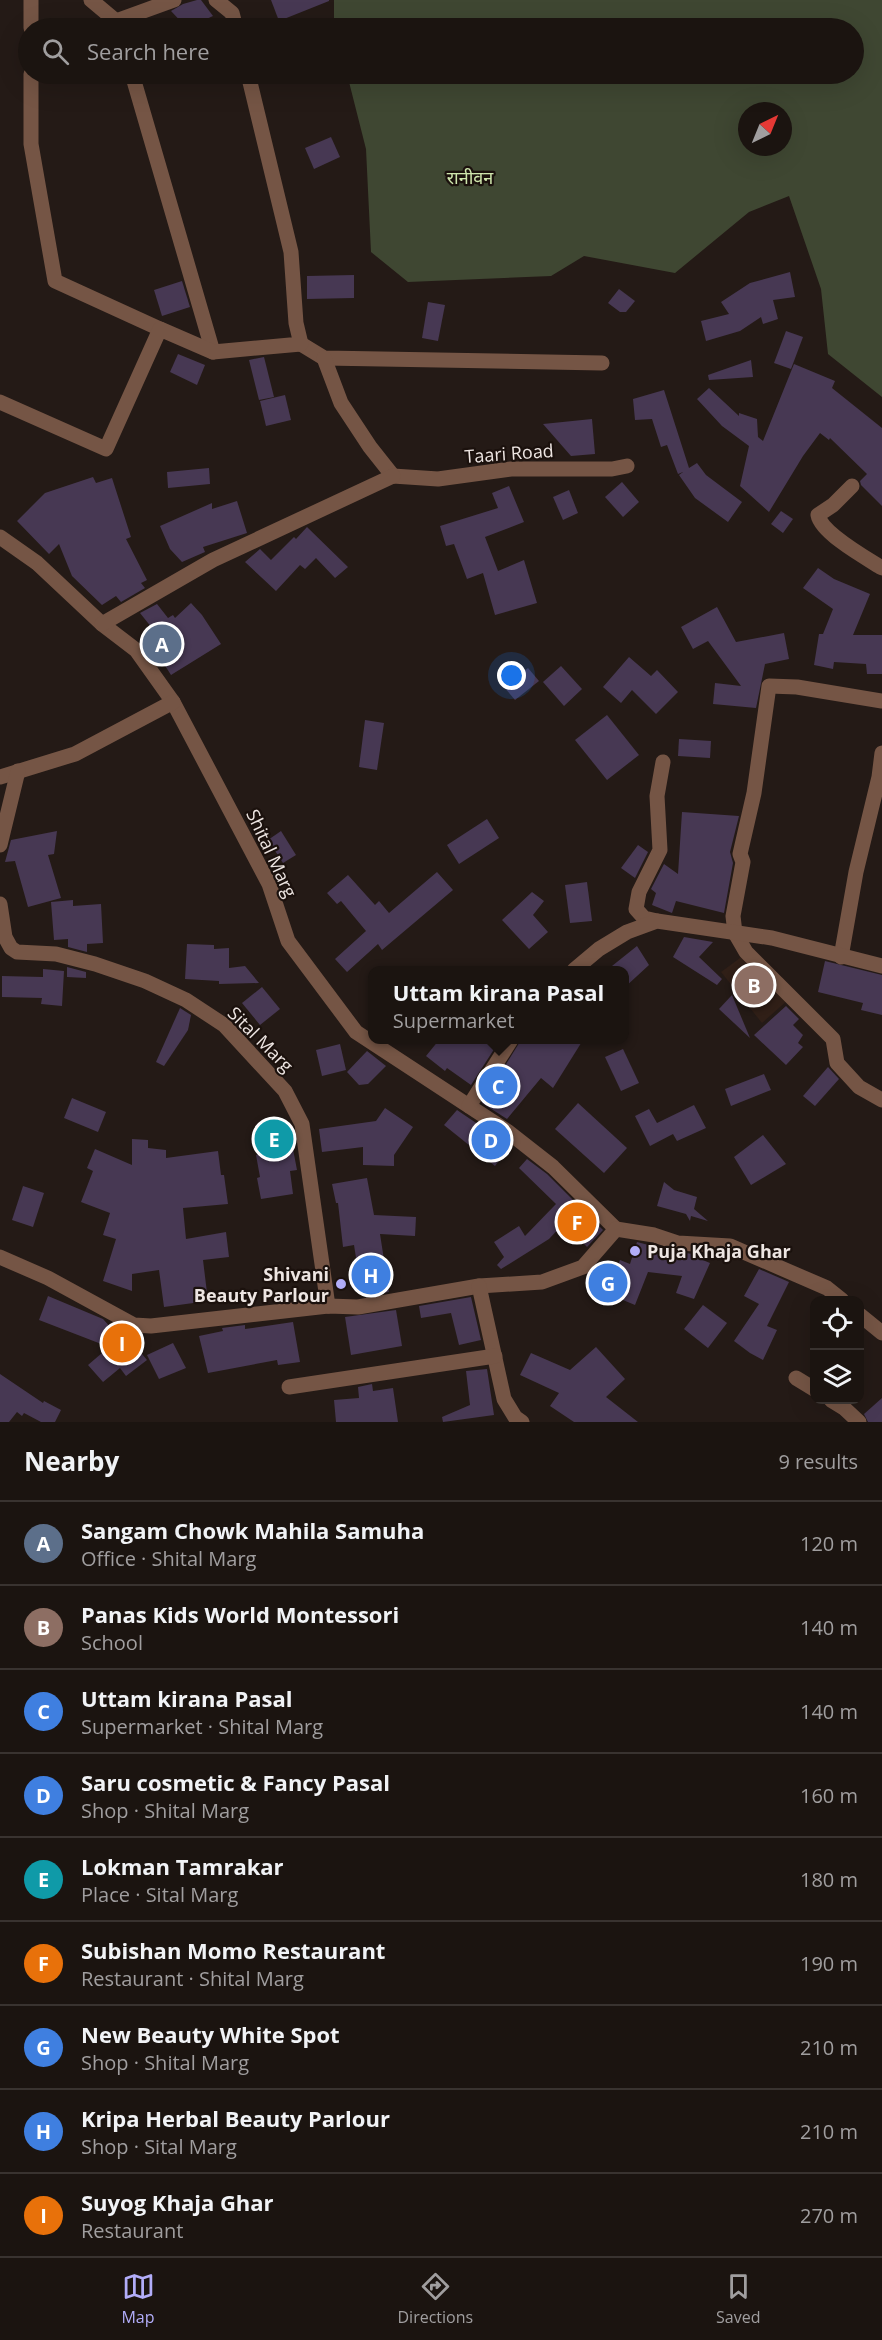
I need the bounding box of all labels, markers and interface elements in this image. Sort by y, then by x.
search box [18,18,864,84]
icon: search [39,35,72,68]
text: Search here [87,36,210,66]
north arrow [738,102,792,156]
park label: रानीवन [447,165,494,189]
street label: Taari Road [464,438,554,468]
pin: A [142,622,182,666]
your location [497,661,526,690]
street label: Shital Marg [241,805,303,901]
pin: B [734,962,774,1008]
popup [368,966,629,1044]
text: Uttam kirana Pasal [393,977,604,1007]
street label: Sital Marg [223,1001,299,1077]
text: Supermarket [393,1007,514,1034]
pin: C [478,1064,518,1108]
pin: E [254,1116,294,1162]
pin: D [472,1118,510,1162]
pin: F [558,1200,596,1244]
place label: Puja Khaja Ghar [647,1239,791,1263]
marker: Puja Khaja Ghar [628,1244,642,1258]
pin: H [352,1252,391,1298]
pin: G [588,1260,628,1306]
place label: Shivani Beauty Parlour [194,1262,329,1307]
marker: Shivani Beauty Parlour [334,1277,348,1291]
map controls [810,1296,864,1404]
button: locate [810,1296,864,1350]
pin: I [102,1320,142,1366]
button: layers [810,1350,864,1404]
text: Nearby [24,1443,119,1479]
text: 9 results [778,1448,858,1475]
text: Sangam Chowk Mahila Samuha [81,1515,424,1545]
text: A [37,1530,50,1557]
text: 120 m [800,1530,858,1557]
text: Office · Shital Marg [81,1545,256,1572]
text: Panas Kids World Montessori [81,1599,399,1629]
text: B [37,1614,50,1641]
text: 140 m [800,1614,858,1641]
text: School [81,1629,143,1656]
text: Uttam kirana Pasal [81,1683,292,1713]
text: C [37,1698,50,1725]
text: 140 m [800,1698,858,1725]
text: Supermarket · Shital Marg [81,1713,323,1740]
text: Saru cosmetic & Fancy Pasal [81,1767,390,1797]
text: D [36,1782,51,1809]
text: 160 m [800,1782,858,1809]
text: Shop · Shital Marg [81,1797,249,1824]
text: Lokman Tamrakar [81,1851,284,1881]
text: E [38,1866,49,1893]
text: 180 m [800,1866,858,1893]
text: Place · Sital Marg [81,1881,238,1908]
text: Subishan Momo Restaurant [81,1935,385,1965]
text: F [38,1950,49,1977]
text: 190 m [800,1950,858,1977]
text: Restaurant · Shital Marg [81,1965,304,1992]
text: New Beauty White Spot [81,2019,340,2049]
text: G [36,2034,51,2061]
text: 210 m [800,2034,858,2061]
text: Shop · Shital Marg [81,2049,249,2076]
text: Kripa Herbal Beauty Parlour [81,2103,390,2133]
text: H [36,2118,51,2145]
text: 210 m [800,2118,858,2145]
text: Shop · Sital Marg [81,2133,237,2160]
text: Suyog Khaja Ghar [81,2187,274,2217]
text: I [40,2202,47,2229]
text: 270 m [800,2202,858,2229]
text: Restaurant [81,2217,183,2244]
tab: Map [121,2270,155,2328]
tab: Directions [397,2270,473,2328]
tab: Saved [716,2270,761,2328]

